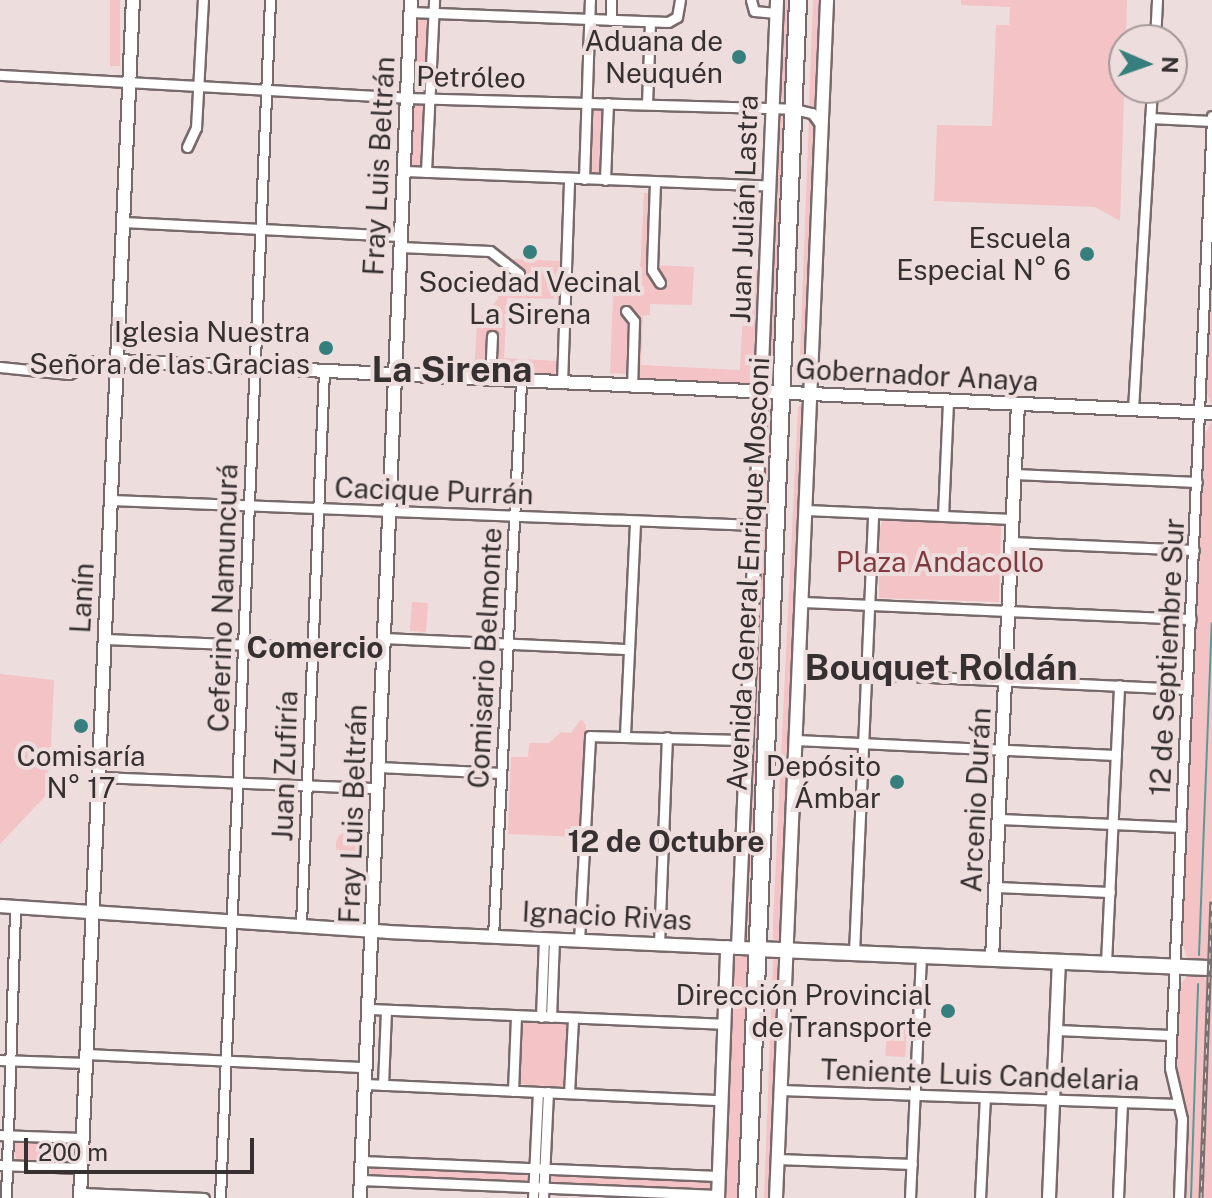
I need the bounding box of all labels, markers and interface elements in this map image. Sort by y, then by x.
place label: Aduana de Neuquén [584,24,723,90]
north arrow [1108,24,1188,104]
marker: Aduana de Neuquén [730,48,748,66]
street label: Fray Luis Beltrán [356,55,402,277]
text: N [1157,56,1183,74]
street label: Petróleo [416,59,526,95]
street label: Juan Julián Lastra [723,94,765,324]
place label: Escuela Especial N° 6 [896,221,1071,287]
marker: Sociedad Vecinal La Sirena [521,243,539,261]
marker: Escuela Especial N° 6 [1078,245,1096,263]
place label: Sociedad Vecinal La Sirena [418,265,642,331]
place label: Iglesia Nuestra Señora de las Gracias [29,315,310,381]
marker: Iglesia Nuestra Señora de las Gracias [317,339,335,357]
district label: La Sirena [372,348,532,392]
street label: Gobernador Anaya [795,352,1039,398]
street label: Avenida General Enrique Mosconi [720,356,776,792]
street label: Ceferino Namuncurá [202,463,244,733]
street label: Cacique Purrán [334,471,534,511]
street label: 12 de Septiembre Sur [1143,517,1191,797]
street label: Comisario Belmonte [461,527,509,789]
park label: Plaza Andacollo [836,545,1044,579]
street label: Lanín [63,562,101,634]
district label: Comercio [247,629,383,665]
district label: Bouquet Roldán [805,646,1077,690]
street label: Juan Zufiría [266,690,304,842]
street label: Fray Luis Beltrán [332,704,374,924]
street label: Arcenio Durán [954,707,998,893]
marker: Comisaría N° 17 [72,717,90,735]
place label: Comisaría N° 17 [16,739,146,805]
place label: Depósito Ámbar [766,749,881,815]
marker: Depósito Ámbar [888,773,906,791]
district label: 12 de Octubre [567,823,765,859]
street label: Ignacio Rivas [521,895,693,937]
place label: Dirección Provincial de Transporte [676,978,932,1044]
marker: Dirección Provincial de Transporte [939,1002,957,1020]
street label: Teniente Luis Candelaria [820,1053,1140,1097]
scale bar [28,1122,258,1172]
text: 200 m [38,1138,108,1166]

